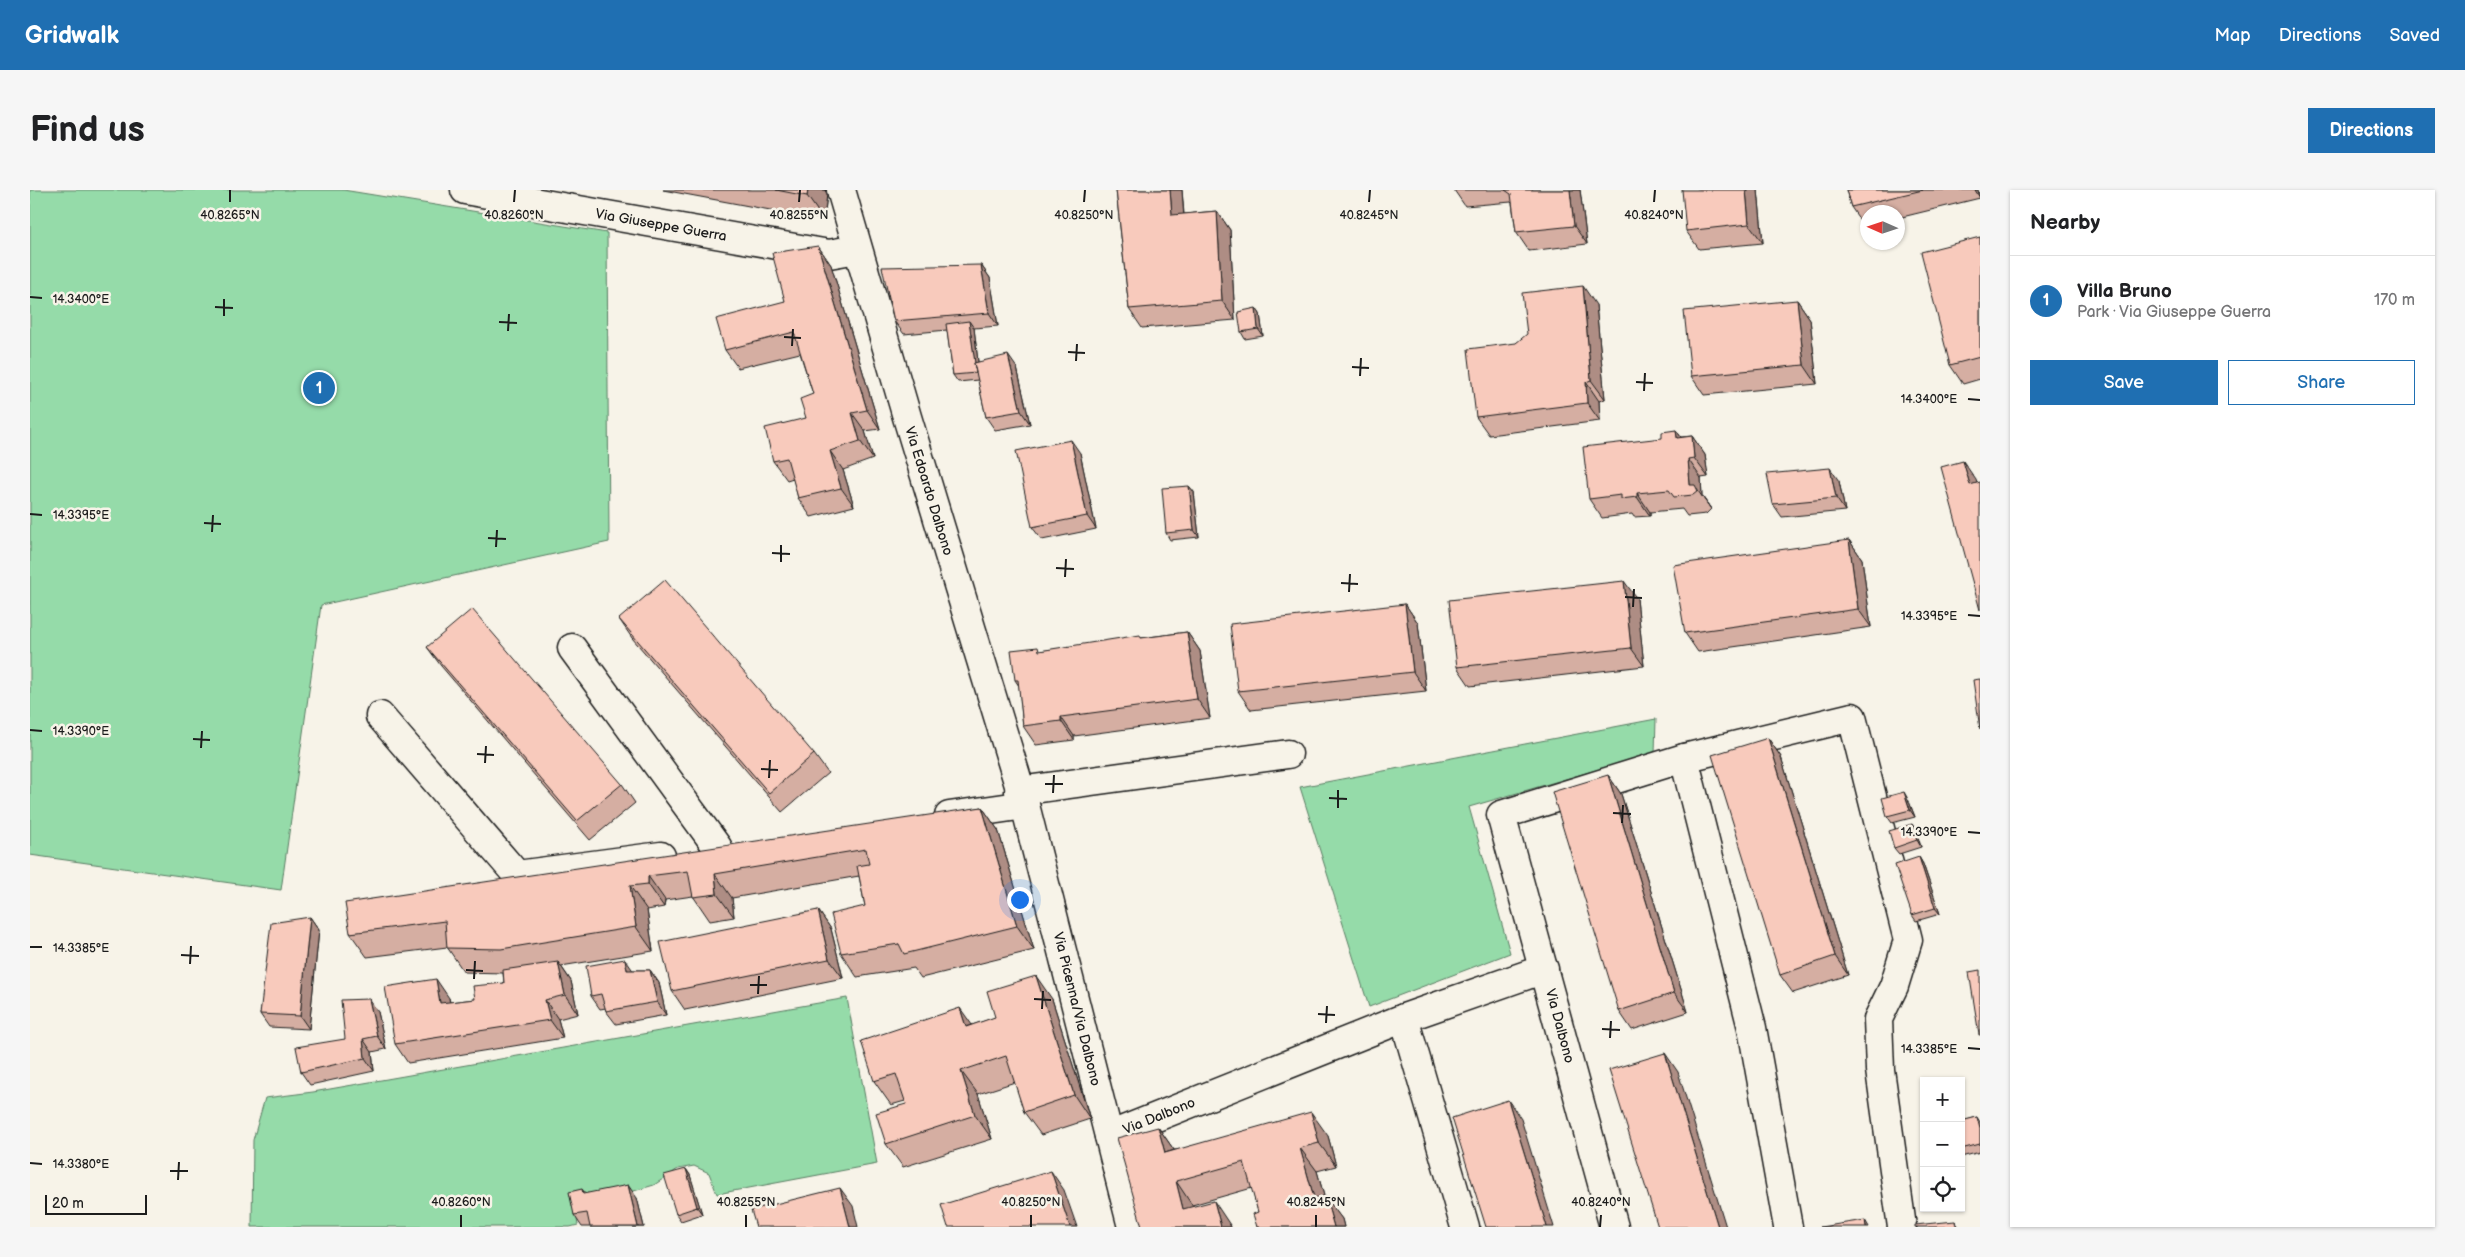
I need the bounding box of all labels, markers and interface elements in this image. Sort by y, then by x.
text: Gridwalk [25,21,119,50]
text: Map [2215,25,2251,46]
text: Directions [2279,25,2361,46]
text: Saved [2389,25,2440,46]
button: Directions [2308,108,2435,153]
text: Find us [30,109,145,152]
street label: Via Giuseppe Guerra [594,205,728,245]
north arrow [1860,205,1905,250]
text: 40.8265°N [200,208,260,223]
text: 40.8260°N [484,208,544,223]
text: 40.8255°N [770,208,828,223]
text: 40.8250°N [1054,208,1114,223]
text: 40.8245°N [1339,208,1399,223]
text: 40.8240°N [1624,208,1684,223]
text: Nearby [2030,210,2100,235]
text: Villa Bruno [2077,280,2172,303]
text: 1 [2043,291,2049,310]
text: 170 m [2374,291,2415,310]
text: 14.3400°E [53,292,109,307]
text: Park · Via Giuseppe Guerra [2077,303,2271,322]
button: Save [2030,360,2218,405]
button: Share [2228,360,2415,405]
pin: 1 [303,369,335,407]
text: 14.3400°E [1901,392,1957,407]
street label: Via Edoardo Dalbono [901,424,957,558]
text: 14.3395°E [53,508,109,523]
text: 14.3395°E [1901,609,1957,624]
text: 14.3390°E [53,724,109,739]
text: 14.3390°E [1901,825,1957,840]
your location [1007,887,1033,913]
street label: Via Picenna/Via Dalbono [1050,930,1104,1088]
text: 14.3385°E [53,941,109,956]
street label: Via Dalbono [1542,987,1578,1065]
text: 14.3385°E [1901,1042,1957,1057]
map controls [1920,1077,1965,1212]
button: + [1920,1077,1965,1122]
street label: Via Dalbono [1120,1094,1198,1138]
button: − [1920,1122,1965,1167]
text: 14.3380°E [53,1157,109,1172]
button: locate [1920,1167,1965,1212]
scale bar [45,1192,148,1215]
text: 20 m [52,1195,84,1212]
text: 40.8260°N [431,1195,491,1210]
text: 40.8255°N [717,1195,775,1210]
text: 40.8250°N [1001,1195,1061,1210]
text: 40.8245°N [1286,1195,1346,1210]
text: 40.8240°N [1571,1195,1631,1210]

